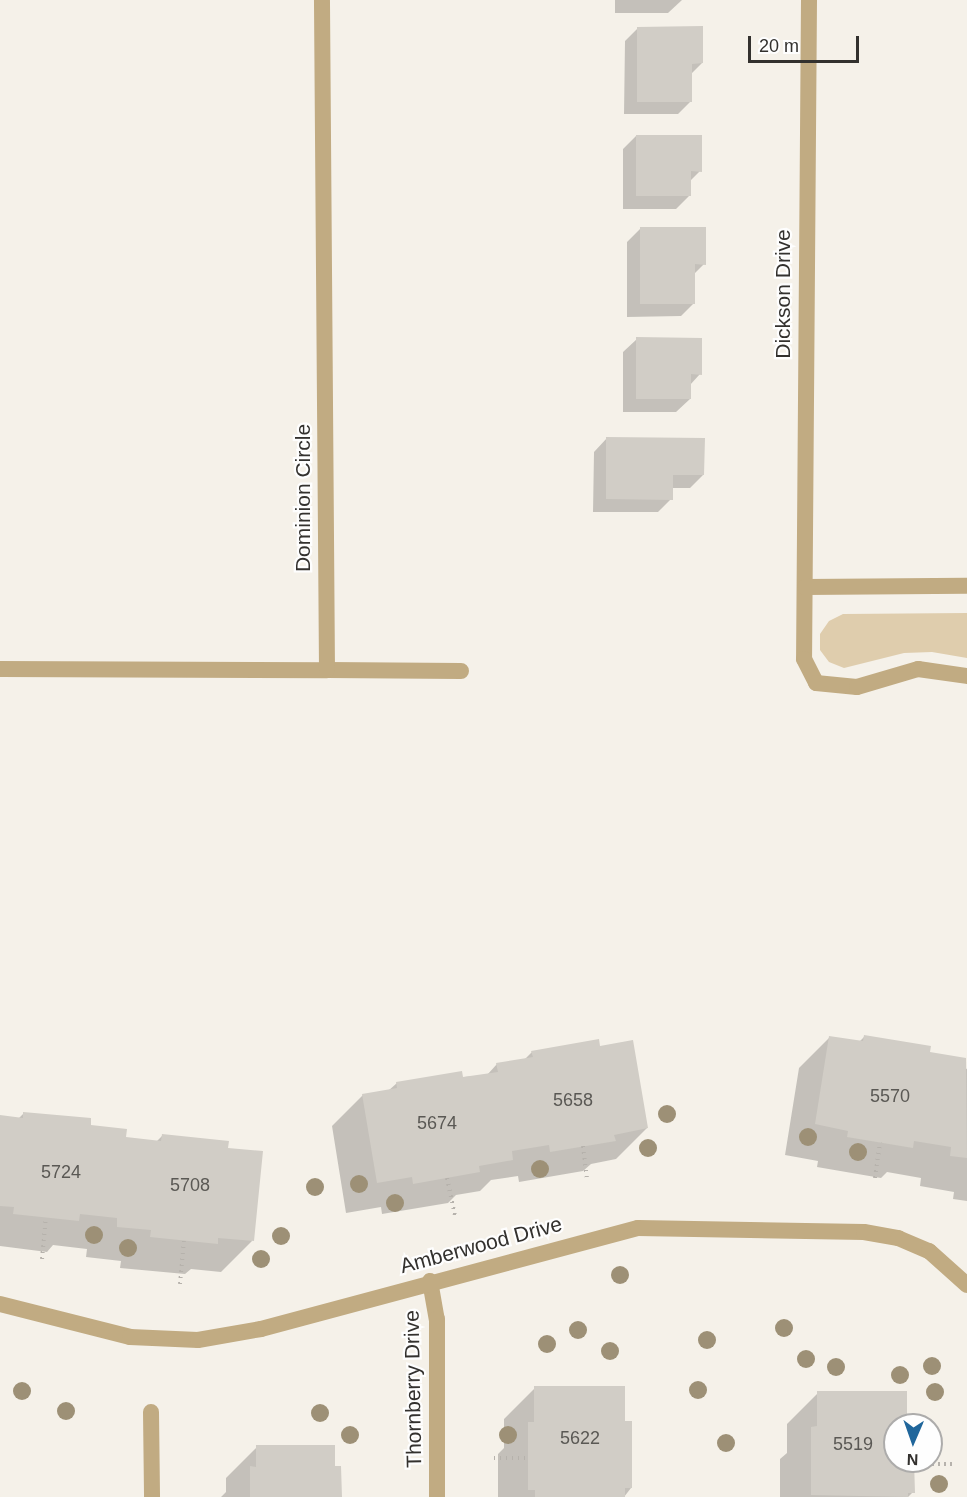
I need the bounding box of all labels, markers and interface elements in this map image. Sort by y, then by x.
scale bar [751,24,862,62]
text: 20 m [759,36,799,56]
street label: Dickson Drive [770,229,796,359]
street label: Dominion Circle [290,424,316,572]
house number: 5570 [870,1085,910,1107]
house number: 5658 [553,1089,593,1111]
house number: 5674 [417,1112,457,1134]
house number: 5724 [41,1161,81,1183]
house number: 5708 [170,1174,210,1196]
street label: Amberwood Drive [397,1211,565,1279]
street label: Thornberry Drive [399,1310,427,1468]
north arrow [883,1413,943,1473]
house number: 5622 [560,1427,600,1449]
house number: 5519 [833,1433,873,1455]
text: N [906,1451,918,1468]

